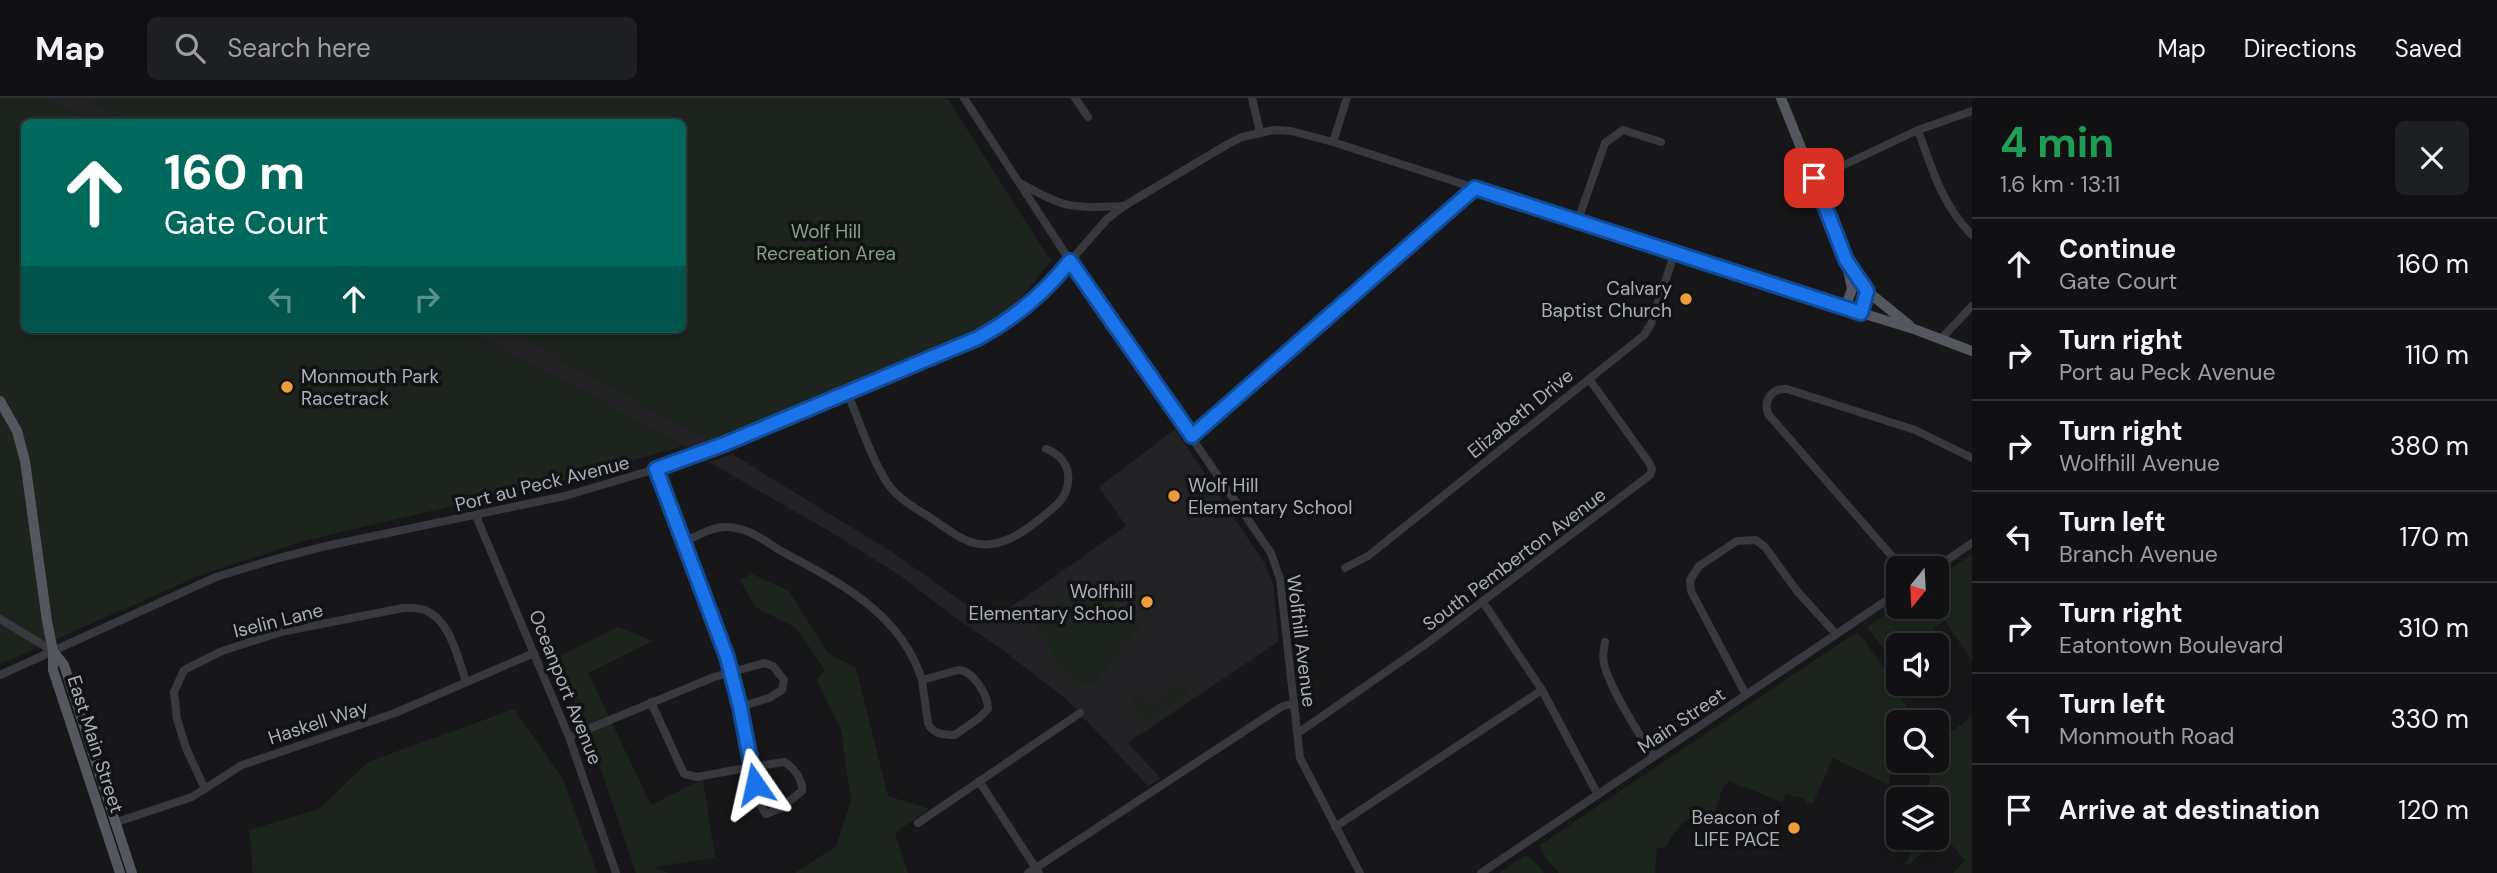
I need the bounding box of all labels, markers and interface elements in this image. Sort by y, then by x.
search box [147,17,637,80]
text: Map [35,27,105,70]
icon: search [171,29,209,67]
text: Search here [227,31,371,65]
text: Map [2158,33,2206,64]
text: Directions [2244,33,2357,64]
text: Saved [2395,33,2462,64]
text: 4 min [2000,115,2114,170]
button: close [2395,121,2469,195]
text: 160 m [164,140,305,204]
icon: ahead [49,147,140,238]
pin [1784,148,1844,208]
icon: arrive [1795,159,1833,197]
text: 1.6 km · 13:11 [2000,169,2120,199]
text: Gate Court [164,202,329,244]
park label: Wolf Hill Recreation Area [756,219,896,266]
text: Continue [2059,232,2176,266]
icon: ahead [2000,245,2038,283]
text: 160 m [2397,247,2469,281]
text: Gate Court [2059,266,2177,296]
place label: Calvary Baptist Church [1541,276,1672,323]
icon: left [262,280,300,318]
icon: ahead [335,280,373,318]
icon: right [408,280,446,318]
marker: Calvary Baptist Church [1678,291,1694,307]
text: Turn right [2059,323,2183,357]
icon: right [2000,336,2038,374]
text: 110 m [2405,338,2469,372]
text: Port au Peck Avenue [2059,357,2276,387]
street label: Elizabeth Drive [1462,363,1578,464]
place label: Monmouth Park Racetrack [301,364,440,411]
marker: Monmouth Park Racetrack [279,379,295,395]
text: Turn right [2059,414,2183,448]
icon: right [2000,427,2038,465]
text: 380 m [2390,429,2469,463]
text: Wolfhill Avenue [2059,448,2220,478]
street label: Port au Peck Avenue [452,450,632,517]
place label: Wolf Hill Elementary School [1188,473,1352,520]
street label: South Pemberton Avenue [1418,482,1611,637]
marker: Wolf Hill Elementary School [1166,488,1182,504]
text: Turn left [2059,505,2166,539]
icon: left [2000,518,2038,556]
text: 170 m [2400,520,2469,554]
text: Branch Avenue [2059,539,2218,569]
north arrow [1886,556,1950,620]
map controls [1886,556,1949,850]
street label: Wolfhill Avenue [1281,574,1322,709]
place label: Wolfhill Elementary School [969,579,1133,626]
marker: Wolfhill Elementary School [1139,594,1155,610]
text: Turn right [2059,596,2183,630]
street label: Iselin Lane [231,597,326,644]
street label: Oceanport Avenue [523,606,608,768]
icon: right [2000,609,2038,647]
text: 310 m [2398,611,2469,645]
text: Eatontown Boulevard [2059,630,2283,660]
button: sound [1886,633,1949,696]
street label: East Main Street [61,672,130,816]
street label: Main Street [1633,682,1730,759]
text: Turn left [2059,687,2166,721]
street label: Haskell Way [265,694,372,750]
icon: left [2000,700,2038,738]
text: 330 m [2390,702,2469,736]
button: search [1886,710,1949,773]
text: Monmouth Road [2059,721,2234,751]
position arrow [718,747,792,821]
button: layers [1886,787,1949,850]
icon: arrive [2000,791,2038,829]
text: Arrive at destination [2059,793,2320,827]
text: 120 m [2398,793,2469,827]
place label: Beacon of LIFE PACE [1692,805,1780,852]
marker: Beacon of LIFE PACE [1786,820,1802,836]

